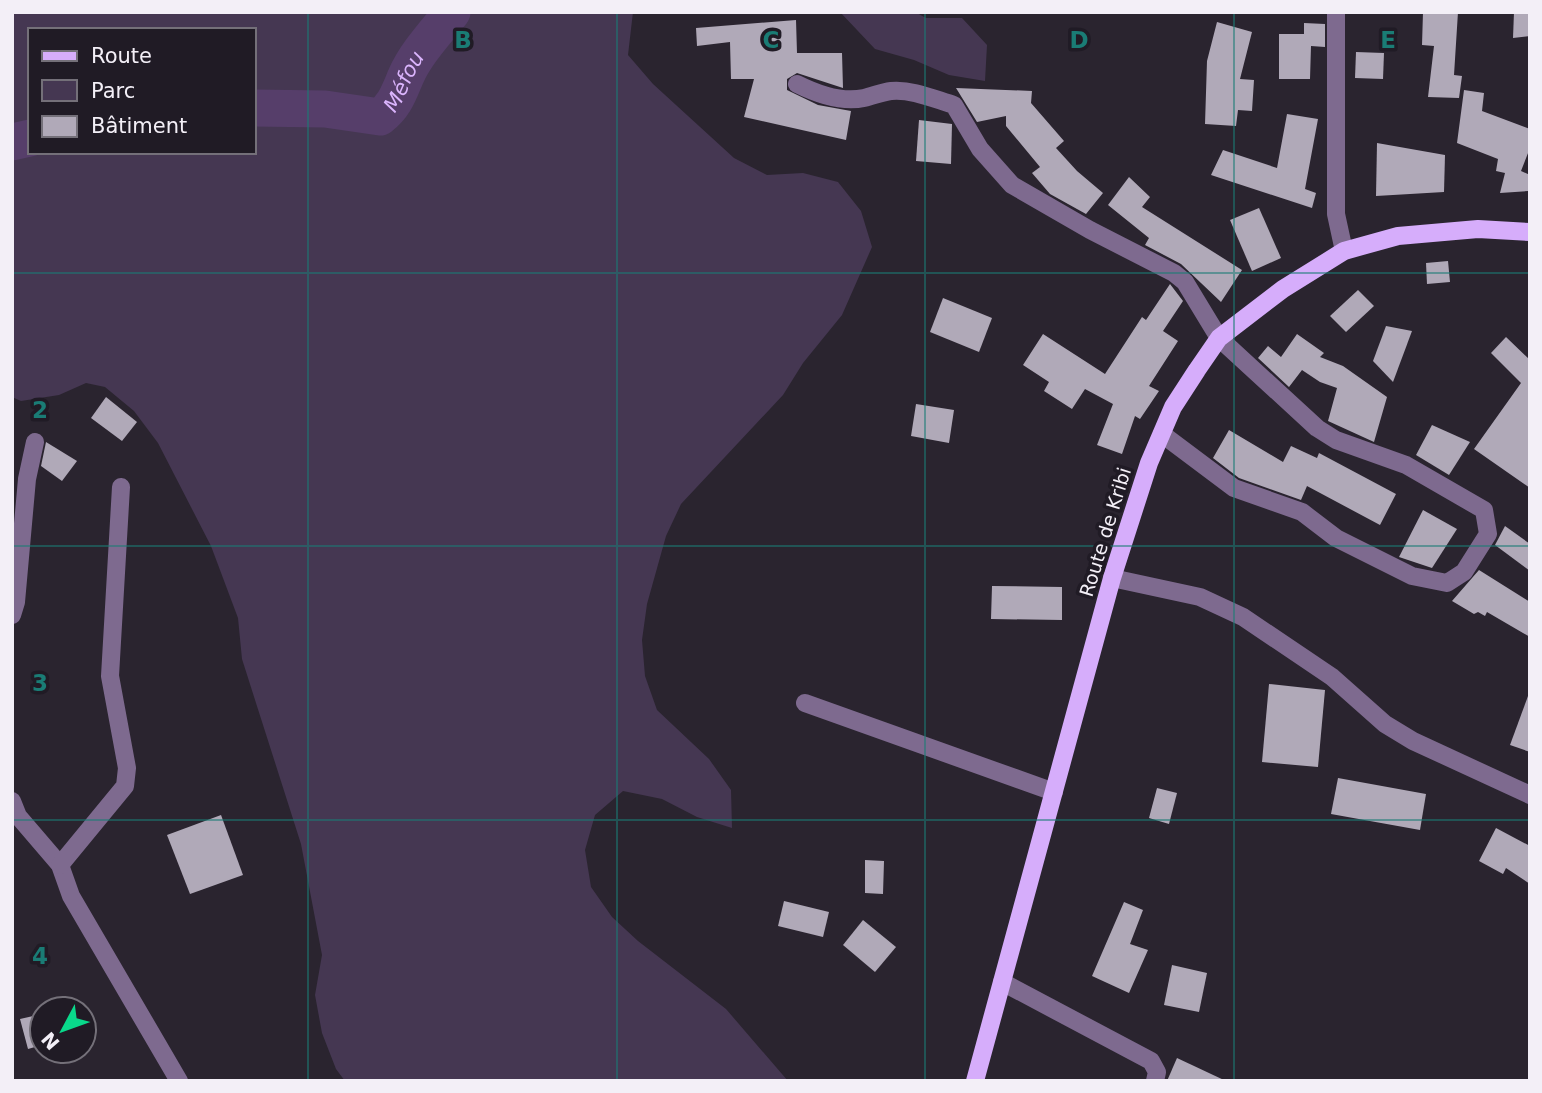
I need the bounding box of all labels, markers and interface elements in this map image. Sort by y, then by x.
text: B [454,27,472,53]
text: C [763,27,779,53]
text: D [1069,27,1089,53]
text: E [1380,27,1396,53]
legend [28,28,256,154]
text: Route [91,44,152,68]
water label: Méfou [379,47,429,116]
text: Parc [91,79,135,103]
text: Bâtiment [91,114,187,138]
text: 2 [32,397,48,423]
street label: Route de Kribi [1075,465,1135,599]
text: 3 [32,670,48,696]
text: 4 [32,943,48,969]
north arrow [28,995,98,1065]
text: N [37,1028,64,1054]

